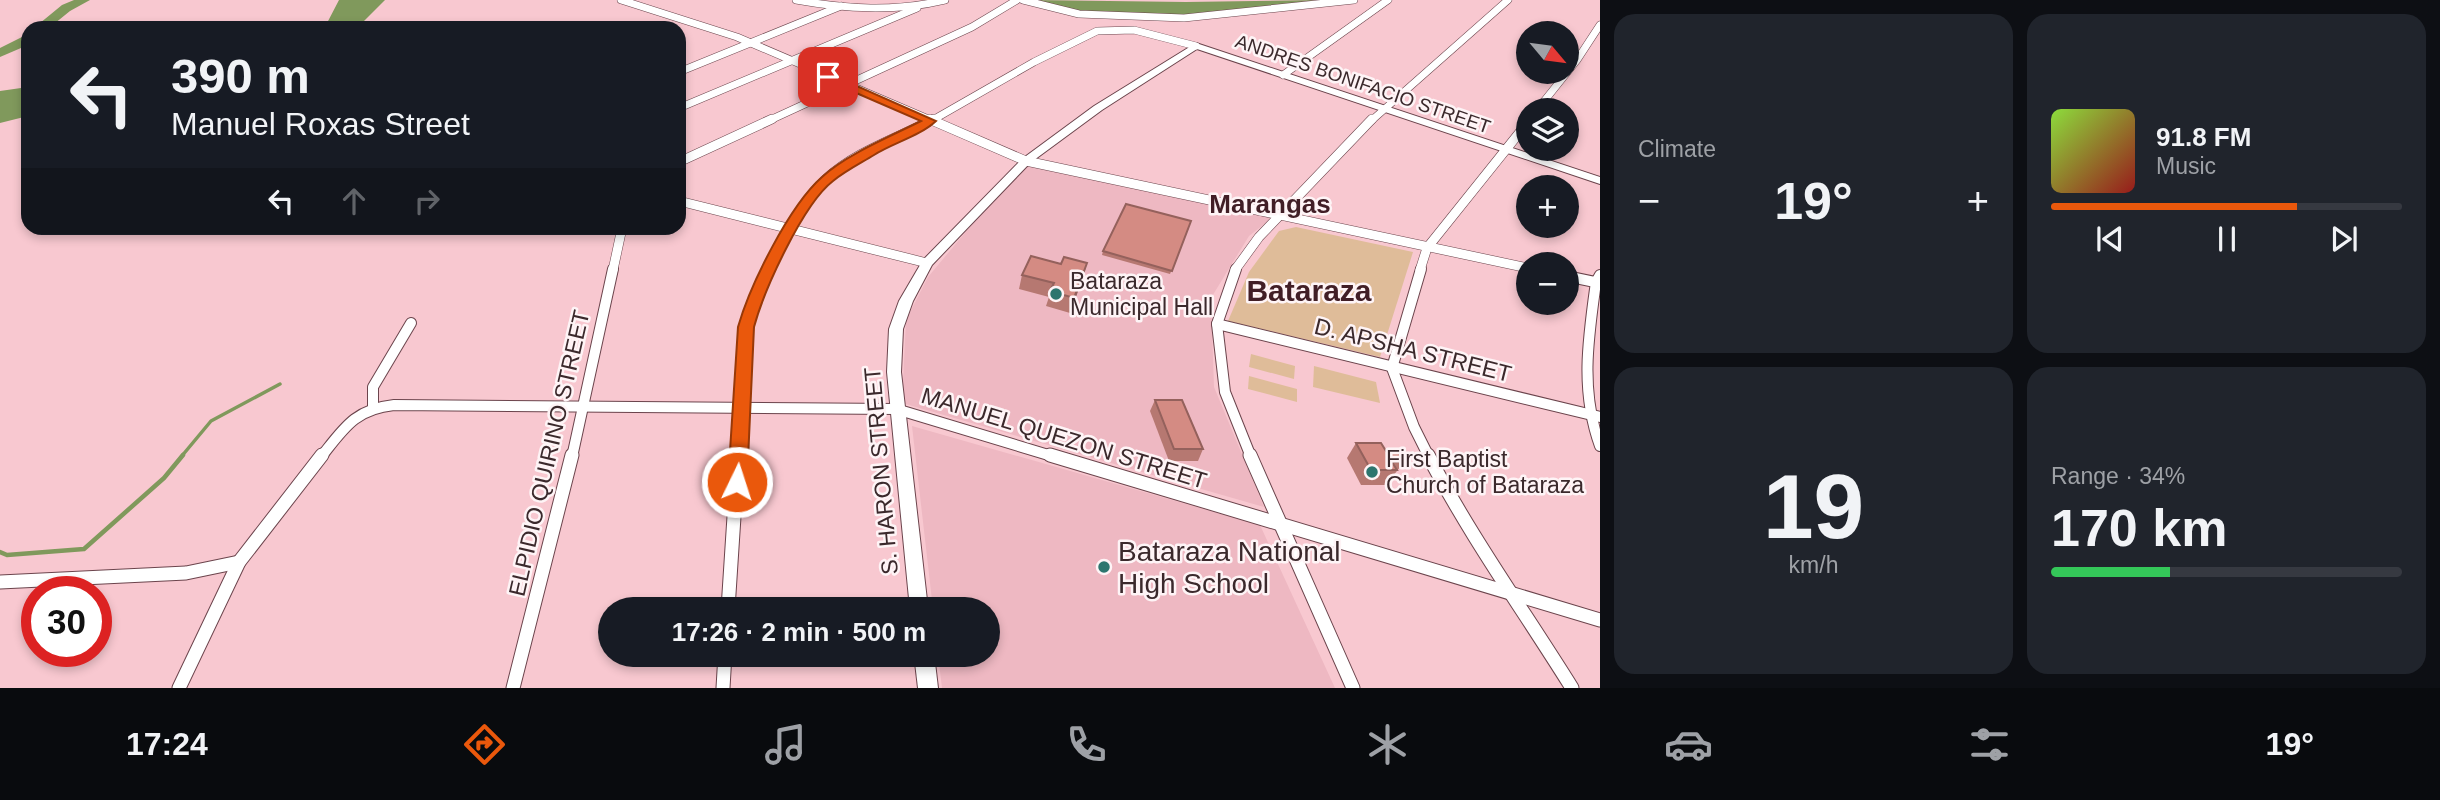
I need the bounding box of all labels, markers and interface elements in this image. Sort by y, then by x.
north arrow [1516,21,1578,84]
map controls [1516,21,1579,315]
street label: ANDRES BONIFACIO STREET [1233,30,1494,138]
pin [798,47,858,107]
icon: left [56,49,147,140]
text: 390 m [171,49,310,103]
icon: arrive [809,58,847,96]
button: layers [1516,98,1579,161]
text: Manuel Roxas Street [171,106,470,142]
text: 91.8 FM [2156,122,2251,152]
text: Climate [1638,136,1716,162]
text: Music [2156,153,2216,179]
text: 19° [1774,172,1853,230]
button: + [1516,175,1579,238]
text: − [1638,180,1660,222]
text: + [1967,180,1989,222]
icon: left [262,182,300,220]
icon: ahead [335,182,373,220]
icon: right [408,182,446,220]
district label: Marangas [1209,189,1331,219]
icon: previous [2091,220,2129,258]
icon: pause [2208,220,2246,258]
icon: next [2325,220,2363,258]
button: − [1516,252,1579,315]
place label: Bataraza Municipal Hall [1070,268,1213,320]
district label: Bataraza [1246,274,1372,307]
marker: Bataraza Municipal Hall [1048,286,1064,302]
street label: ELPIDIO QUIRINO STREET [503,307,595,599]
street label: D. APSHA STREET [1312,313,1514,387]
street label: S. HARON STREET [859,366,903,576]
street label: MANUEL QUEZON STREET [918,382,1210,494]
position arrow [700,445,774,519]
place label: First Baptist Church of Bataraza [1386,446,1584,498]
text: 19 [1763,456,1864,557]
text: Range · 34% [2051,463,2185,489]
marker: First Baptist Church of Bataraza [1364,464,1380,480]
text: 170 km [2051,499,2227,557]
place label: Bataraza National High School [1118,536,1341,599]
text: km/h [1789,552,1838,578]
marker: Bataraza National High School [1096,559,1112,575]
speed limit sign: 30 [21,576,112,667]
text: 17:26 · 2 min · 500 m [672,617,926,647]
icon: directions [460,720,509,769]
icon: music [761,720,810,769]
icon: phone [1062,720,1111,769]
icon: climate [1363,720,1412,769]
icon: car [1664,720,1713,769]
icon: filters [1965,720,2014,769]
text: 17:24 [126,726,208,762]
text: 19° [2266,726,2314,762]

